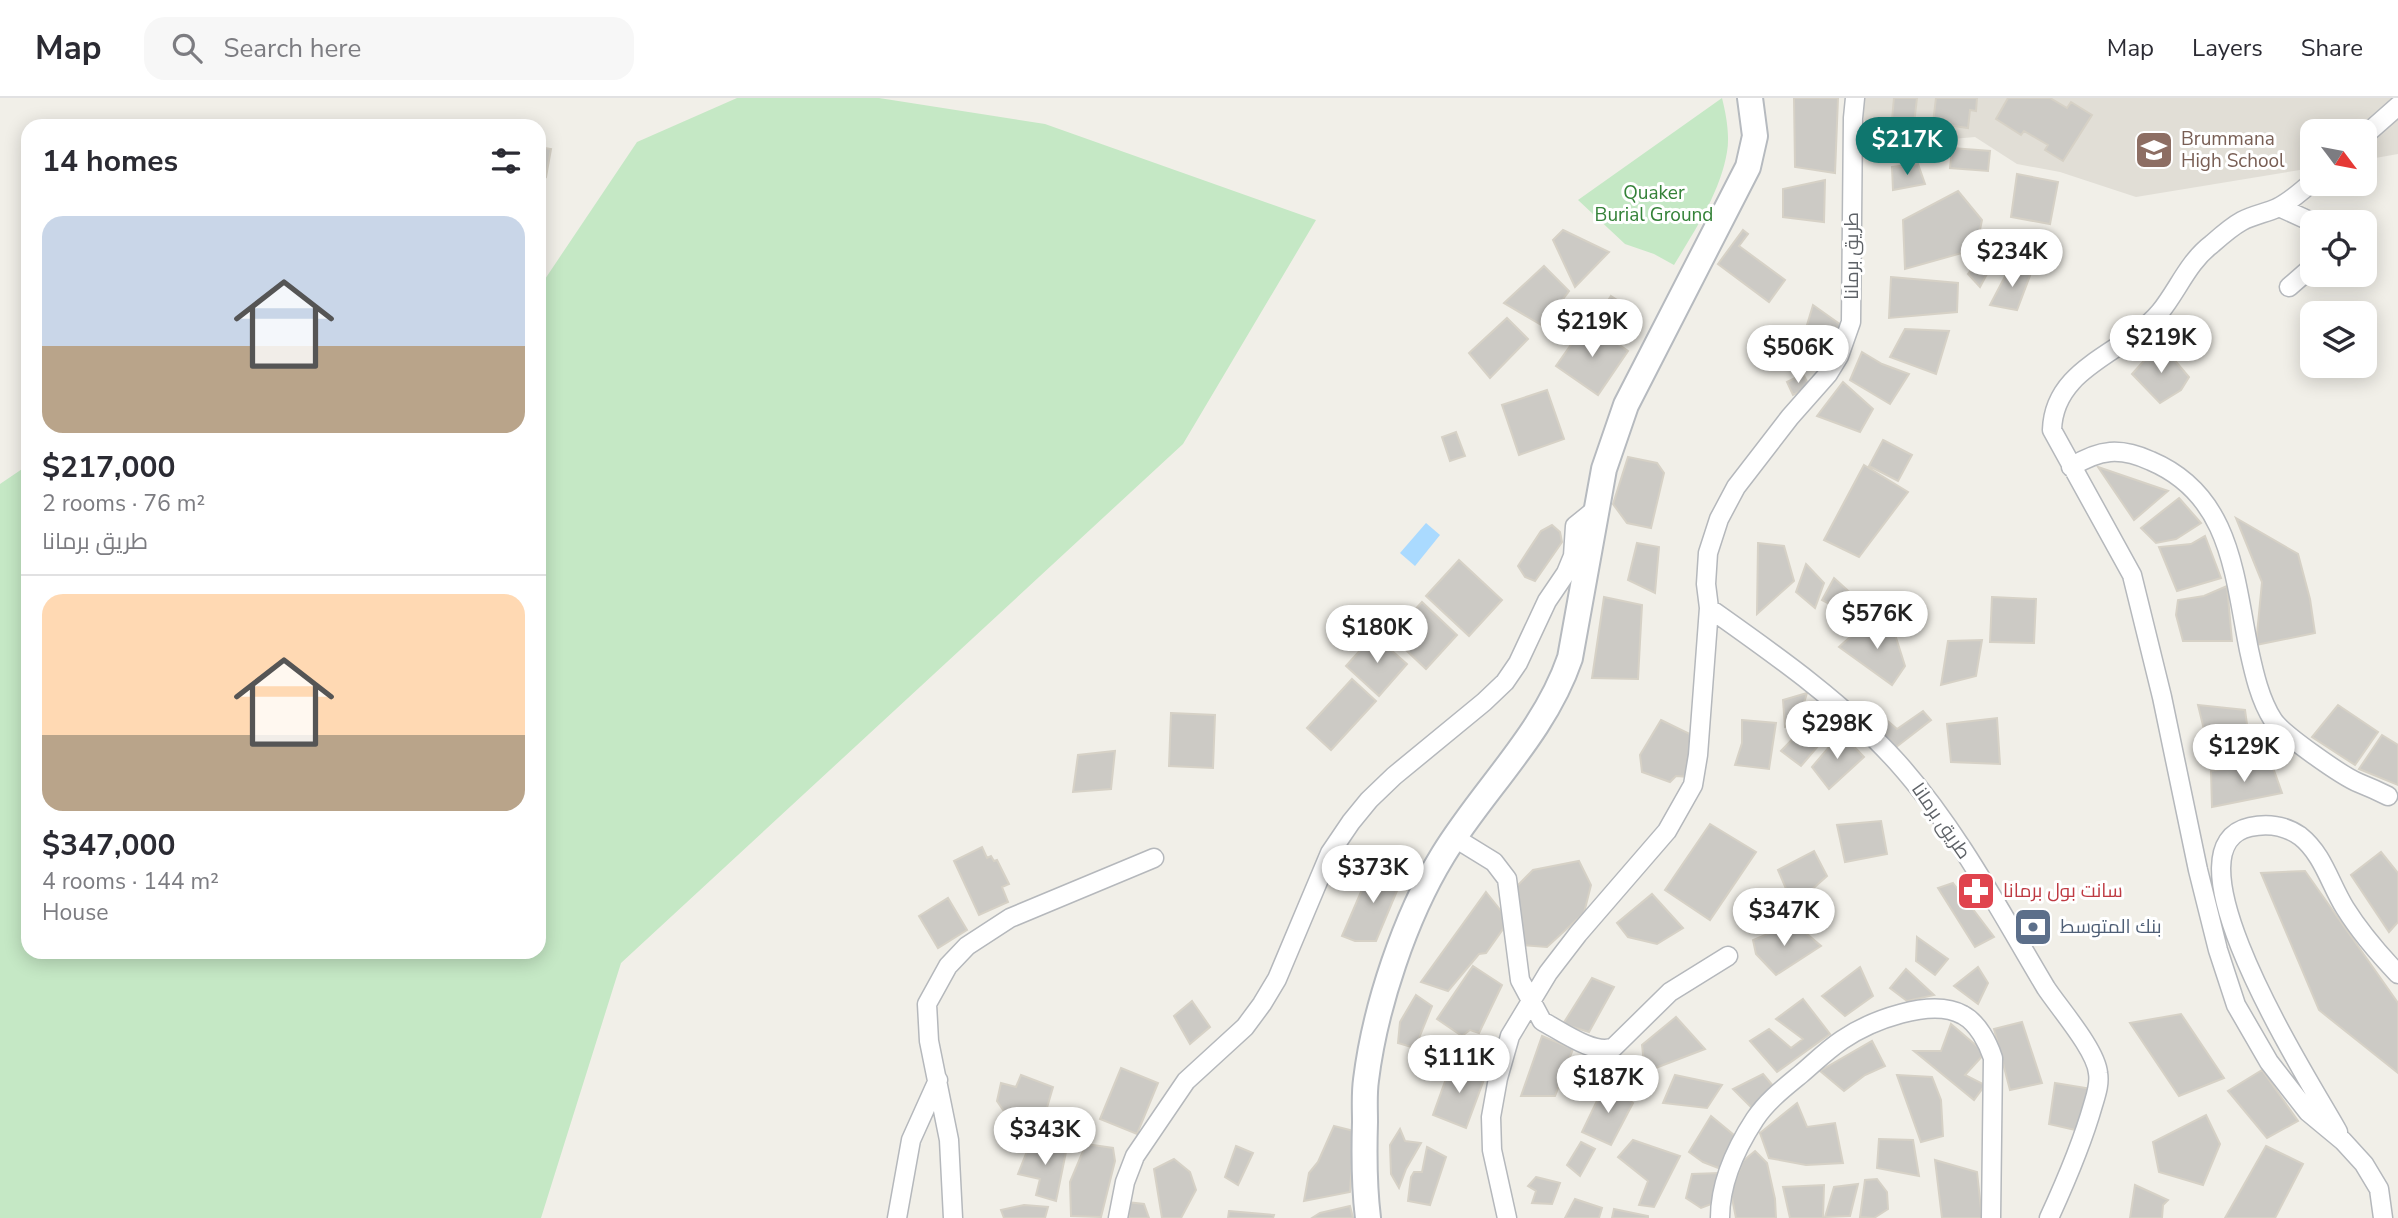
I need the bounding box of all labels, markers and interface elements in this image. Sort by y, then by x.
search box [144,17,634,80]
text: Map [35,26,102,71]
icon: search [168,29,206,67]
text: Search here [224,31,361,66]
text: Map [2107,32,2154,64]
text: Layers [2192,32,2263,64]
text: Share [2301,32,2363,64]
pin: $217K [1858,118,1956,177]
north arrow [2300,119,2376,196]
map controls [2300,119,2377,378]
text: $217K [1872,124,1942,155]
place label: Brummana High School [2181,126,2285,174]
school or university icon: Brummana High School [2133,129,2175,171]
text: 14 homes [42,141,178,182]
icon: filters [487,142,525,180]
park label: Quaker Burial Ground [1595,180,1713,228]
button: locate [2300,210,2377,287]
street label: طريق برمانا [1839,212,1865,300]
pin: $234K [1963,230,2061,289]
text: $234K [1977,236,2047,267]
icon: home [221,261,347,387]
pin: $219K [1543,300,1641,359]
button: layers [2300,301,2377,378]
text: $219K [1557,306,1627,337]
pin: $219K [2112,316,2210,375]
text: $219K [2126,322,2196,353]
pin: $506K [1749,326,1847,385]
text: $506K [1763,332,1833,363]
text: $217,000 [42,447,175,488]
text: 2 rooms · 76 m² [42,488,205,519]
text: طريق برمانا [42,526,148,557]
pin: $576K [1828,592,1926,651]
text: $576K [1842,598,1912,629]
pin: $180K [1328,606,1426,665]
text: $180K [1342,612,1412,643]
icon: home [221,639,347,765]
pin: $298K [1788,702,1886,761]
text: $298K [1802,708,1872,739]
pin: $129K [2195,724,2293,784]
text: $129K [2209,731,2279,762]
street label: طريق برمانا [1905,778,1977,864]
text: $347,000 [42,825,175,866]
pin: $373K [1324,846,1422,905]
text: $373K [1338,852,1408,883]
text: 4 rooms · 144 m² [42,866,219,897]
pharmacy icon: سانت بول برمانا [1955,870,1997,912]
place label: سانت بول برمانا [2003,878,2123,904]
pin: $347K [1735,888,1833,948]
text: $347K [1749,895,1819,926]
text: House [42,897,109,928]
bank icon: بنك المتوسط [2012,906,2054,948]
place label: بنك المتوسط [2060,914,2162,940]
pin: $111K [1410,1035,1508,1095]
text: $111K [1424,1042,1494,1073]
pin: $187K [1559,1056,1657,1115]
text: $187K [1573,1062,1643,1093]
pin: $343K [996,1108,1094,1167]
text: $343K [1010,1114,1080,1145]

